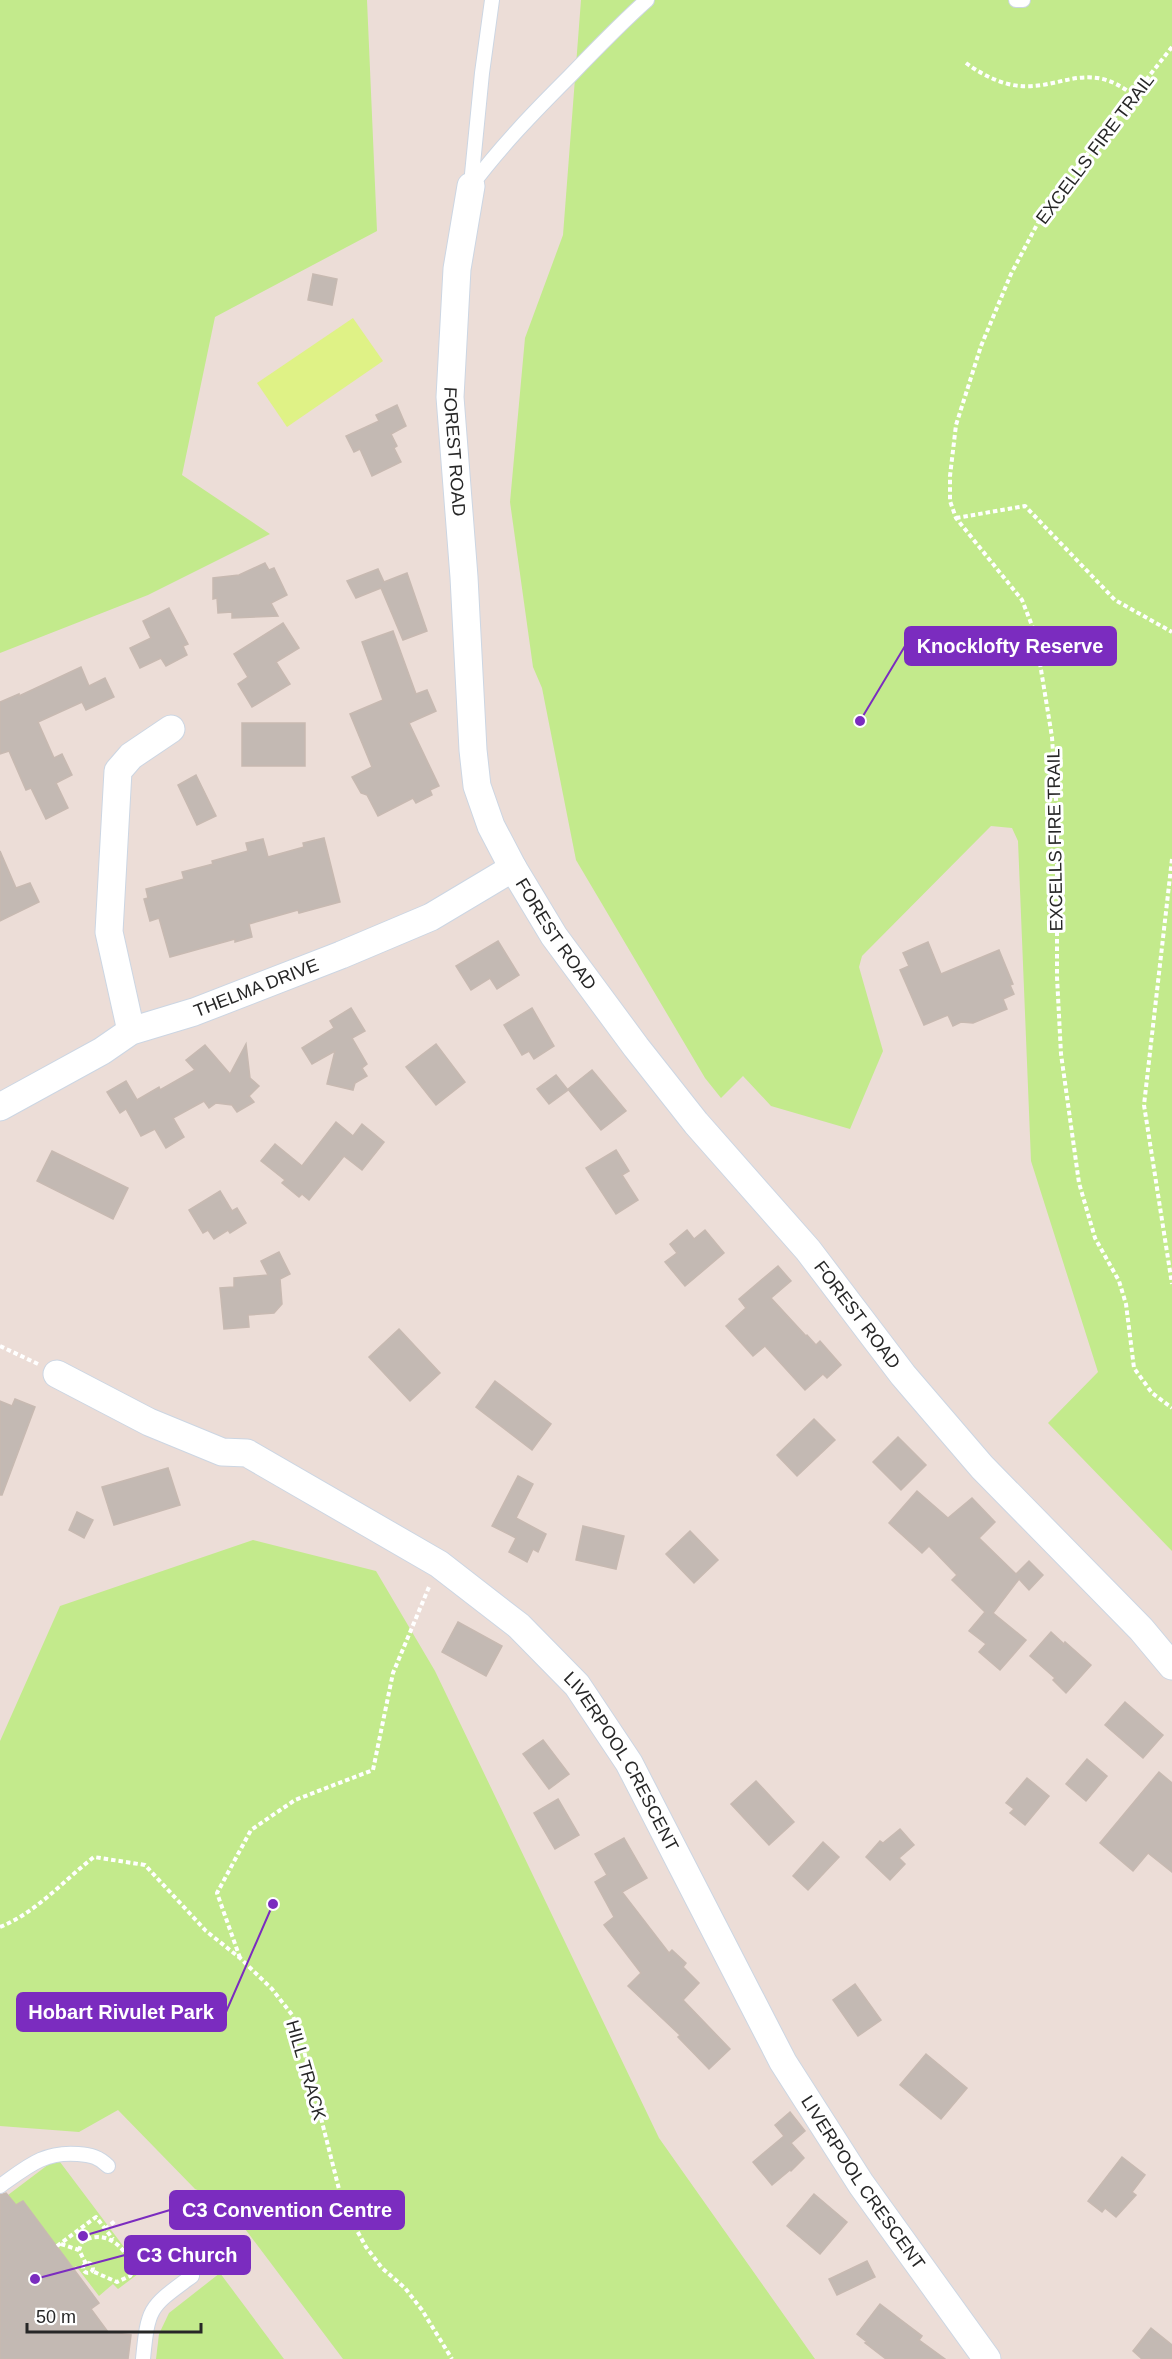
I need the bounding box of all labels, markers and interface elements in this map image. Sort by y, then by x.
street label: EXCELLS FIRE TRAIL [1032,70,1158,228]
street label: FOREST ROAD [440,386,469,517]
callout: Knocklofty Reserve [905,627,1116,665]
text: Knocklofty Reserve [917,635,1103,657]
street label: EXCELLS FIRE TRAIL [1043,748,1067,932]
street label: FOREST ROAD [512,875,600,994]
street label: THELMA DRIVE [191,955,321,1021]
street label: FOREST ROAD [810,1257,904,1372]
street label: LIVERPOOL CRESCENT [560,1668,683,1854]
callout: Hobart Rivulet Park [17,1993,226,2031]
text: Hobart Rivulet Park [28,2001,215,2023]
street label: HILL TRACK [282,2018,330,2122]
street label: LIVERPOOL CRESCENT [797,2092,929,2273]
callout: C3 Convention Centre [170,2191,404,2229]
text: C3 Convention Centre [182,2199,392,2221]
callout: C3 Church [125,2236,250,2274]
text: C3 Church [136,2244,238,2266]
scale bar [27,2296,201,2334]
text: 50 m [36,2307,76,2327]

